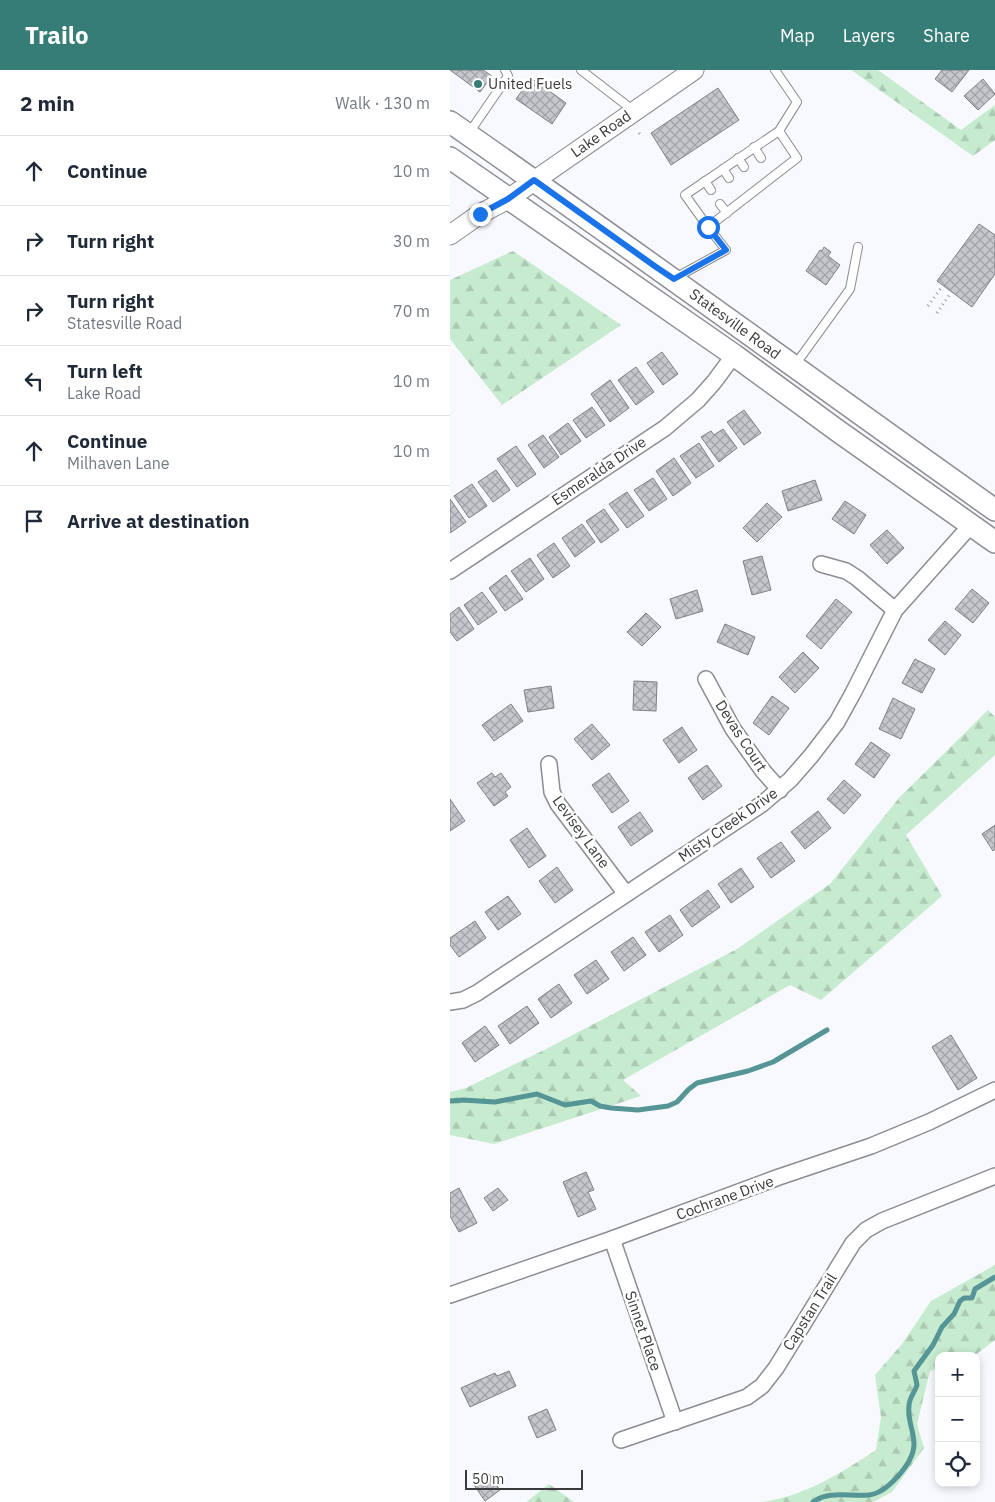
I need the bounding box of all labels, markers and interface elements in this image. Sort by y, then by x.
text: Trailo [25,19,89,51]
text: Map [780,24,815,47]
text: Layers [843,24,895,47]
text: Share [923,24,970,47]
place label: United Fuels [488,74,572,93]
marker: United Fuels [472,78,484,90]
text: 2 min [20,89,75,117]
text: Walk · 130 m [335,93,430,113]
street label: Lake Road [567,106,635,161]
icon: ahead [20,157,48,185]
text: Continue [67,159,147,183]
text: 10 m [393,161,430,181]
route end [469,203,492,226]
route start [697,216,720,239]
icon: right [20,227,48,255]
text: Turn right [67,229,154,253]
text: 30 m [393,231,430,251]
street label: Statesville Road [686,284,785,363]
text: Turn right [67,289,154,313]
icon: right [20,297,48,325]
text: 70 m [393,301,430,321]
text: Statesville Road [67,313,182,333]
text: Turn left [67,359,143,383]
icon: left [20,367,48,395]
text: 10 m [393,371,430,391]
text: Lake Road [67,383,141,403]
text: Continue [67,429,147,453]
street label: Esmeralda Drive [548,432,650,509]
icon: ahead [20,437,48,465]
text: 10 m [393,441,430,461]
text: Milhaven Lane [67,453,170,473]
icon: arrive [20,507,48,535]
text: Arrive at destination [67,509,250,533]
street label: Devas Court [711,696,772,775]
street label: Misty Creek Drive [674,783,781,866]
street label: Levisey Lane [549,792,614,872]
street label: Cochrane Drive [673,1171,776,1224]
street label: Capstan Trail [778,1269,841,1354]
street label: Sinnet Place [621,1288,666,1373]
map controls [935,1352,980,1487]
button: + [935,1352,980,1397]
button: − [935,1397,980,1442]
button: locate [935,1442,980,1487]
scale bar [465,1467,582,1490]
text: 50 m [472,1470,504,1488]

